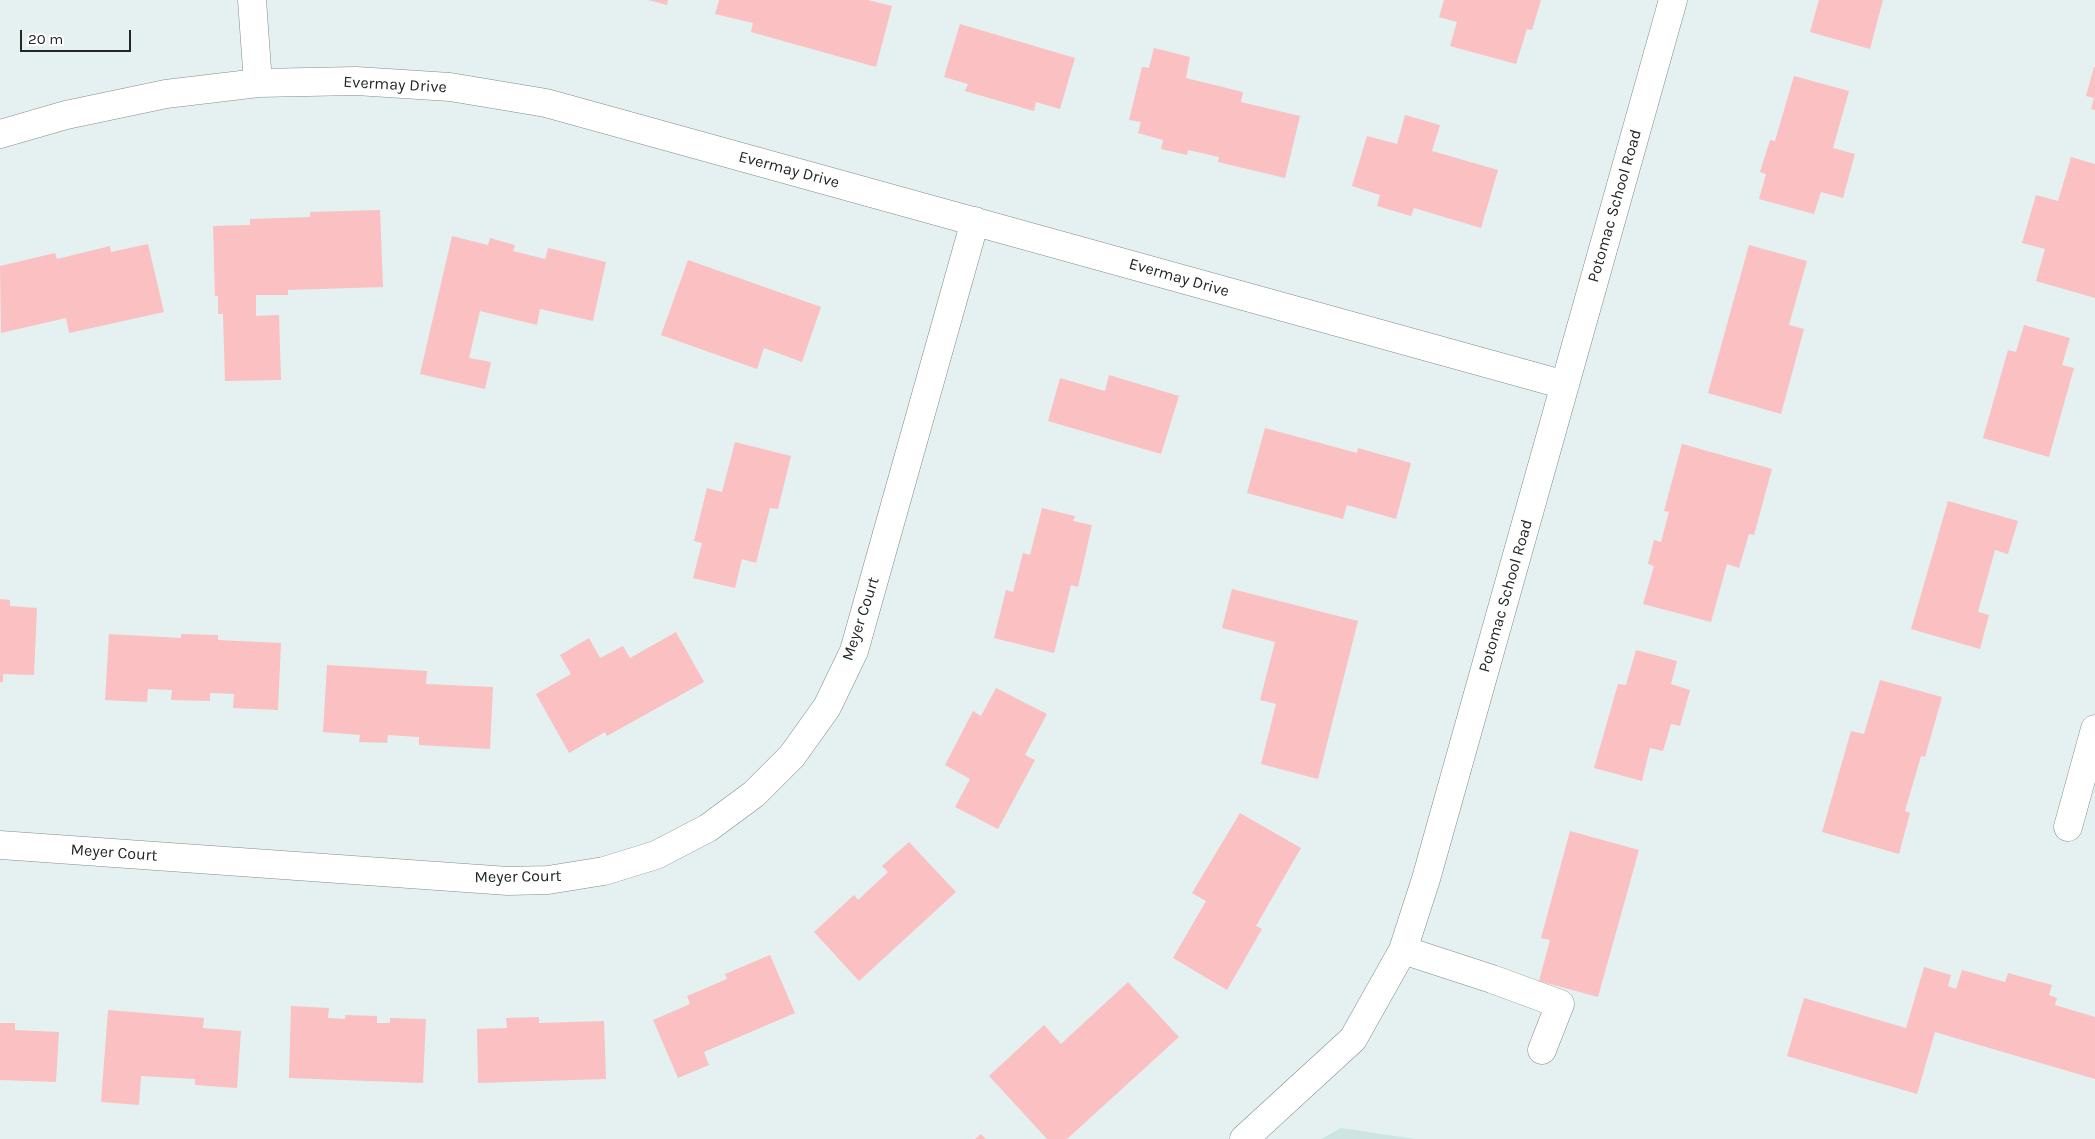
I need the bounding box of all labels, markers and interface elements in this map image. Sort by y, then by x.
scale bar [22,20,134,52]
text: 20 m [28,30,63,48]
street label: Evermay Drive [343,73,447,97]
street label: Potomac School Road [1584,127,1646,285]
street label: Evermay Drive [737,147,841,193]
street label: Evermay Drive [1127,255,1231,301]
street label: Potomac School Road [1475,517,1537,675]
street label: Meyer Court [838,575,884,663]
street label: Meyer Court [70,840,158,866]
street label: Meyer Court [474,867,562,887]

